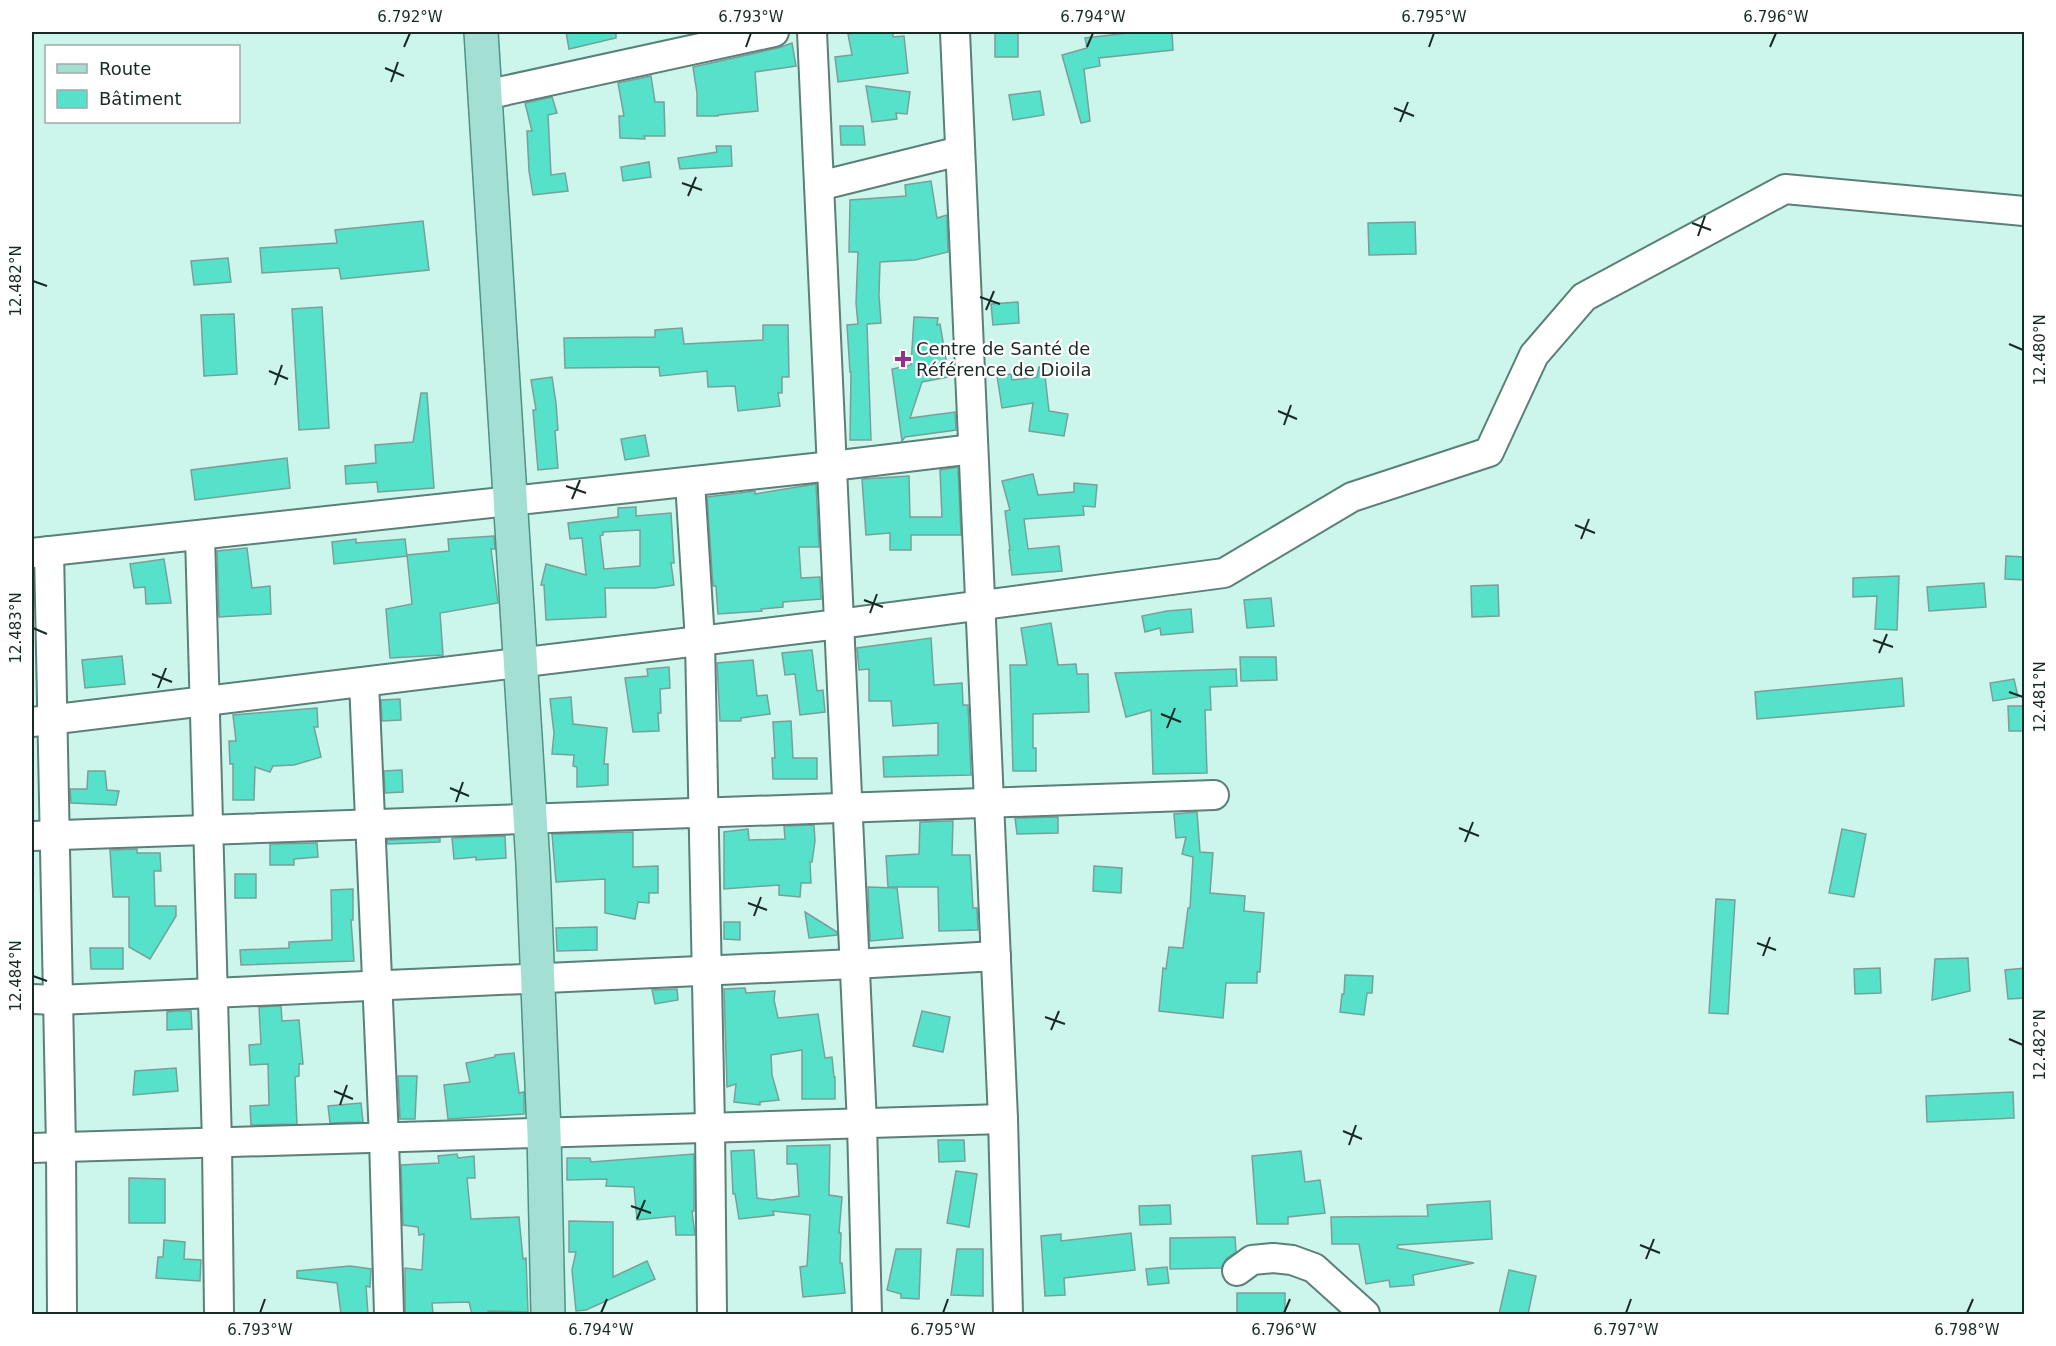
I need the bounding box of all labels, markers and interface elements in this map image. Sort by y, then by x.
text: 6.792°W [377,8,443,26]
text: 6.793°W [718,8,784,26]
text: 6.794°W [1060,8,1126,26]
text: 6.795°W [1401,8,1467,26]
text: 6.796°W [1743,8,1809,26]
legend [45,45,240,123]
text: Route [99,58,151,79]
text: Bâtiment [99,88,182,109]
text: 12.482°N [7,245,25,317]
text: 12.480°N [2031,314,2049,386]
place label: Centre de Santé de Référence de Dioila [916,338,1092,380]
marker: Centre de Santé de Référence de Dioila [894,350,912,368]
text: 12.483°N [7,592,25,664]
text: 12.481°N [2031,661,2049,733]
text: 12.484°N [7,940,25,1012]
text: 12.482°N [2031,1009,2049,1081]
text: 6.793°W [227,1321,293,1339]
text: 6.794°W [568,1321,634,1339]
text: 6.795°W [910,1321,976,1339]
text: 6.796°W [1251,1321,1317,1339]
text: 6.797°W [1593,1321,1659,1339]
text: 6.798°W [1934,1321,2000,1339]

